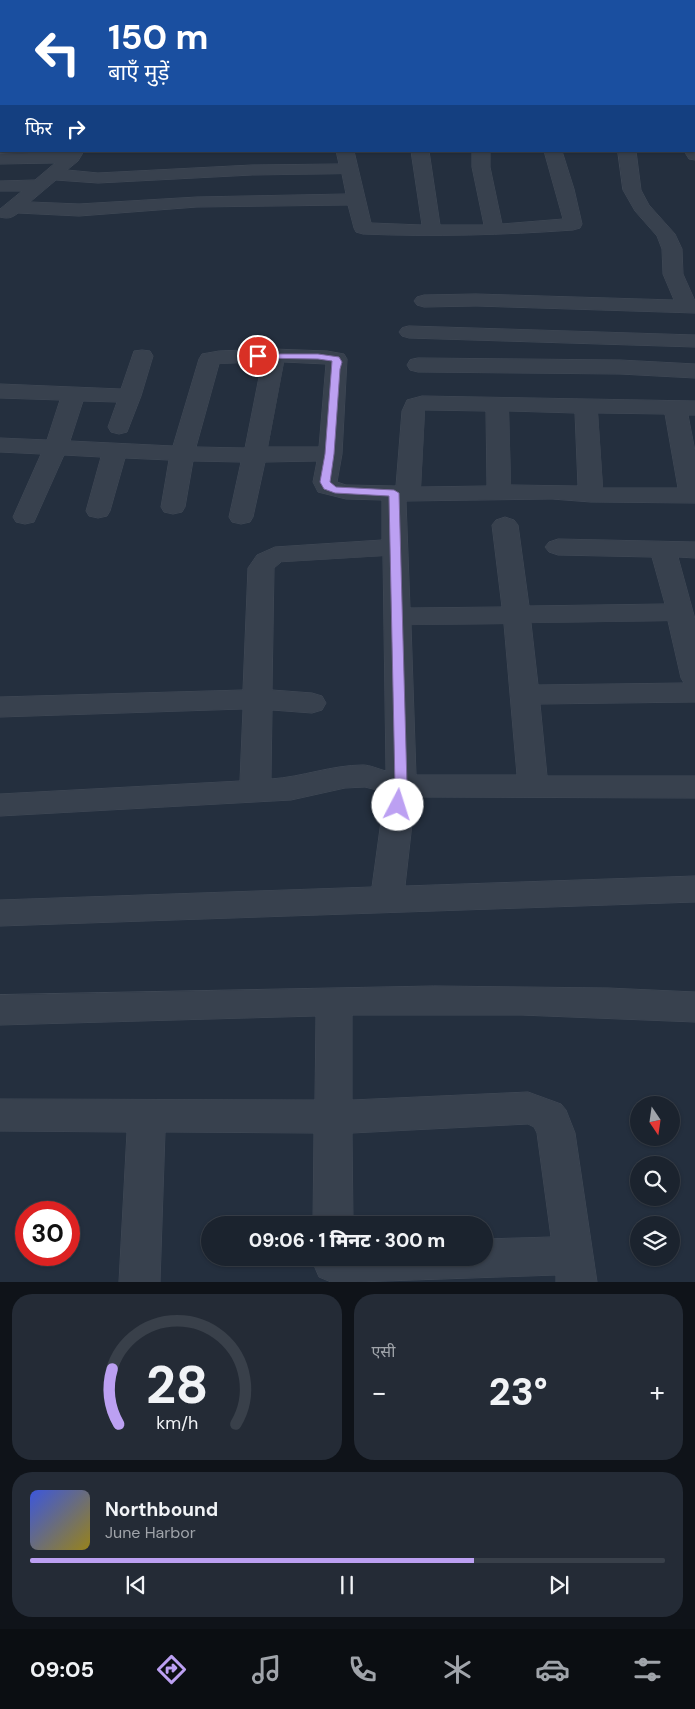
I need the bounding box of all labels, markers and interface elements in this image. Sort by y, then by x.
text: 150 m [108,14,208,60]
icon: left [25,20,90,85]
text: बाएँ मुड़ें [108,58,169,87]
icon: right [62,115,90,143]
text: फिर [25,116,52,141]
pin [237,335,279,377]
icon: arrive [244,342,272,370]
position arrow [371,778,423,830]
north arrow [630,1096,680,1146]
map controls [630,1096,680,1266]
button: search [630,1156,680,1206]
speed limit sign: 30 [15,1201,80,1266]
button: layers [630,1216,680,1266]
text: 09:06 · 1 मिनट · 300 m [249,1228,445,1253]
text: एसी [372,1341,395,1362]
text: 28 [145,1351,208,1419]
text: 23° [489,1367,548,1417]
text: − [372,1374,387,1411]
text: + [650,1374,665,1411]
text: km/h [156,1411,198,1435]
text: Northbound [105,1497,218,1522]
text: June Harbor [105,1522,196,1543]
icon: previous [122,1571,150,1599]
icon: pause [333,1571,361,1599]
icon: next [545,1571,573,1599]
icon: directions [154,1652,189,1687]
icon: music [249,1652,284,1687]
icon: phone [345,1652,380,1687]
icon: climate [440,1652,475,1687]
icon: car [535,1652,570,1687]
icon: filters [630,1652,665,1687]
text: 09:05 [30,1655,94,1684]

